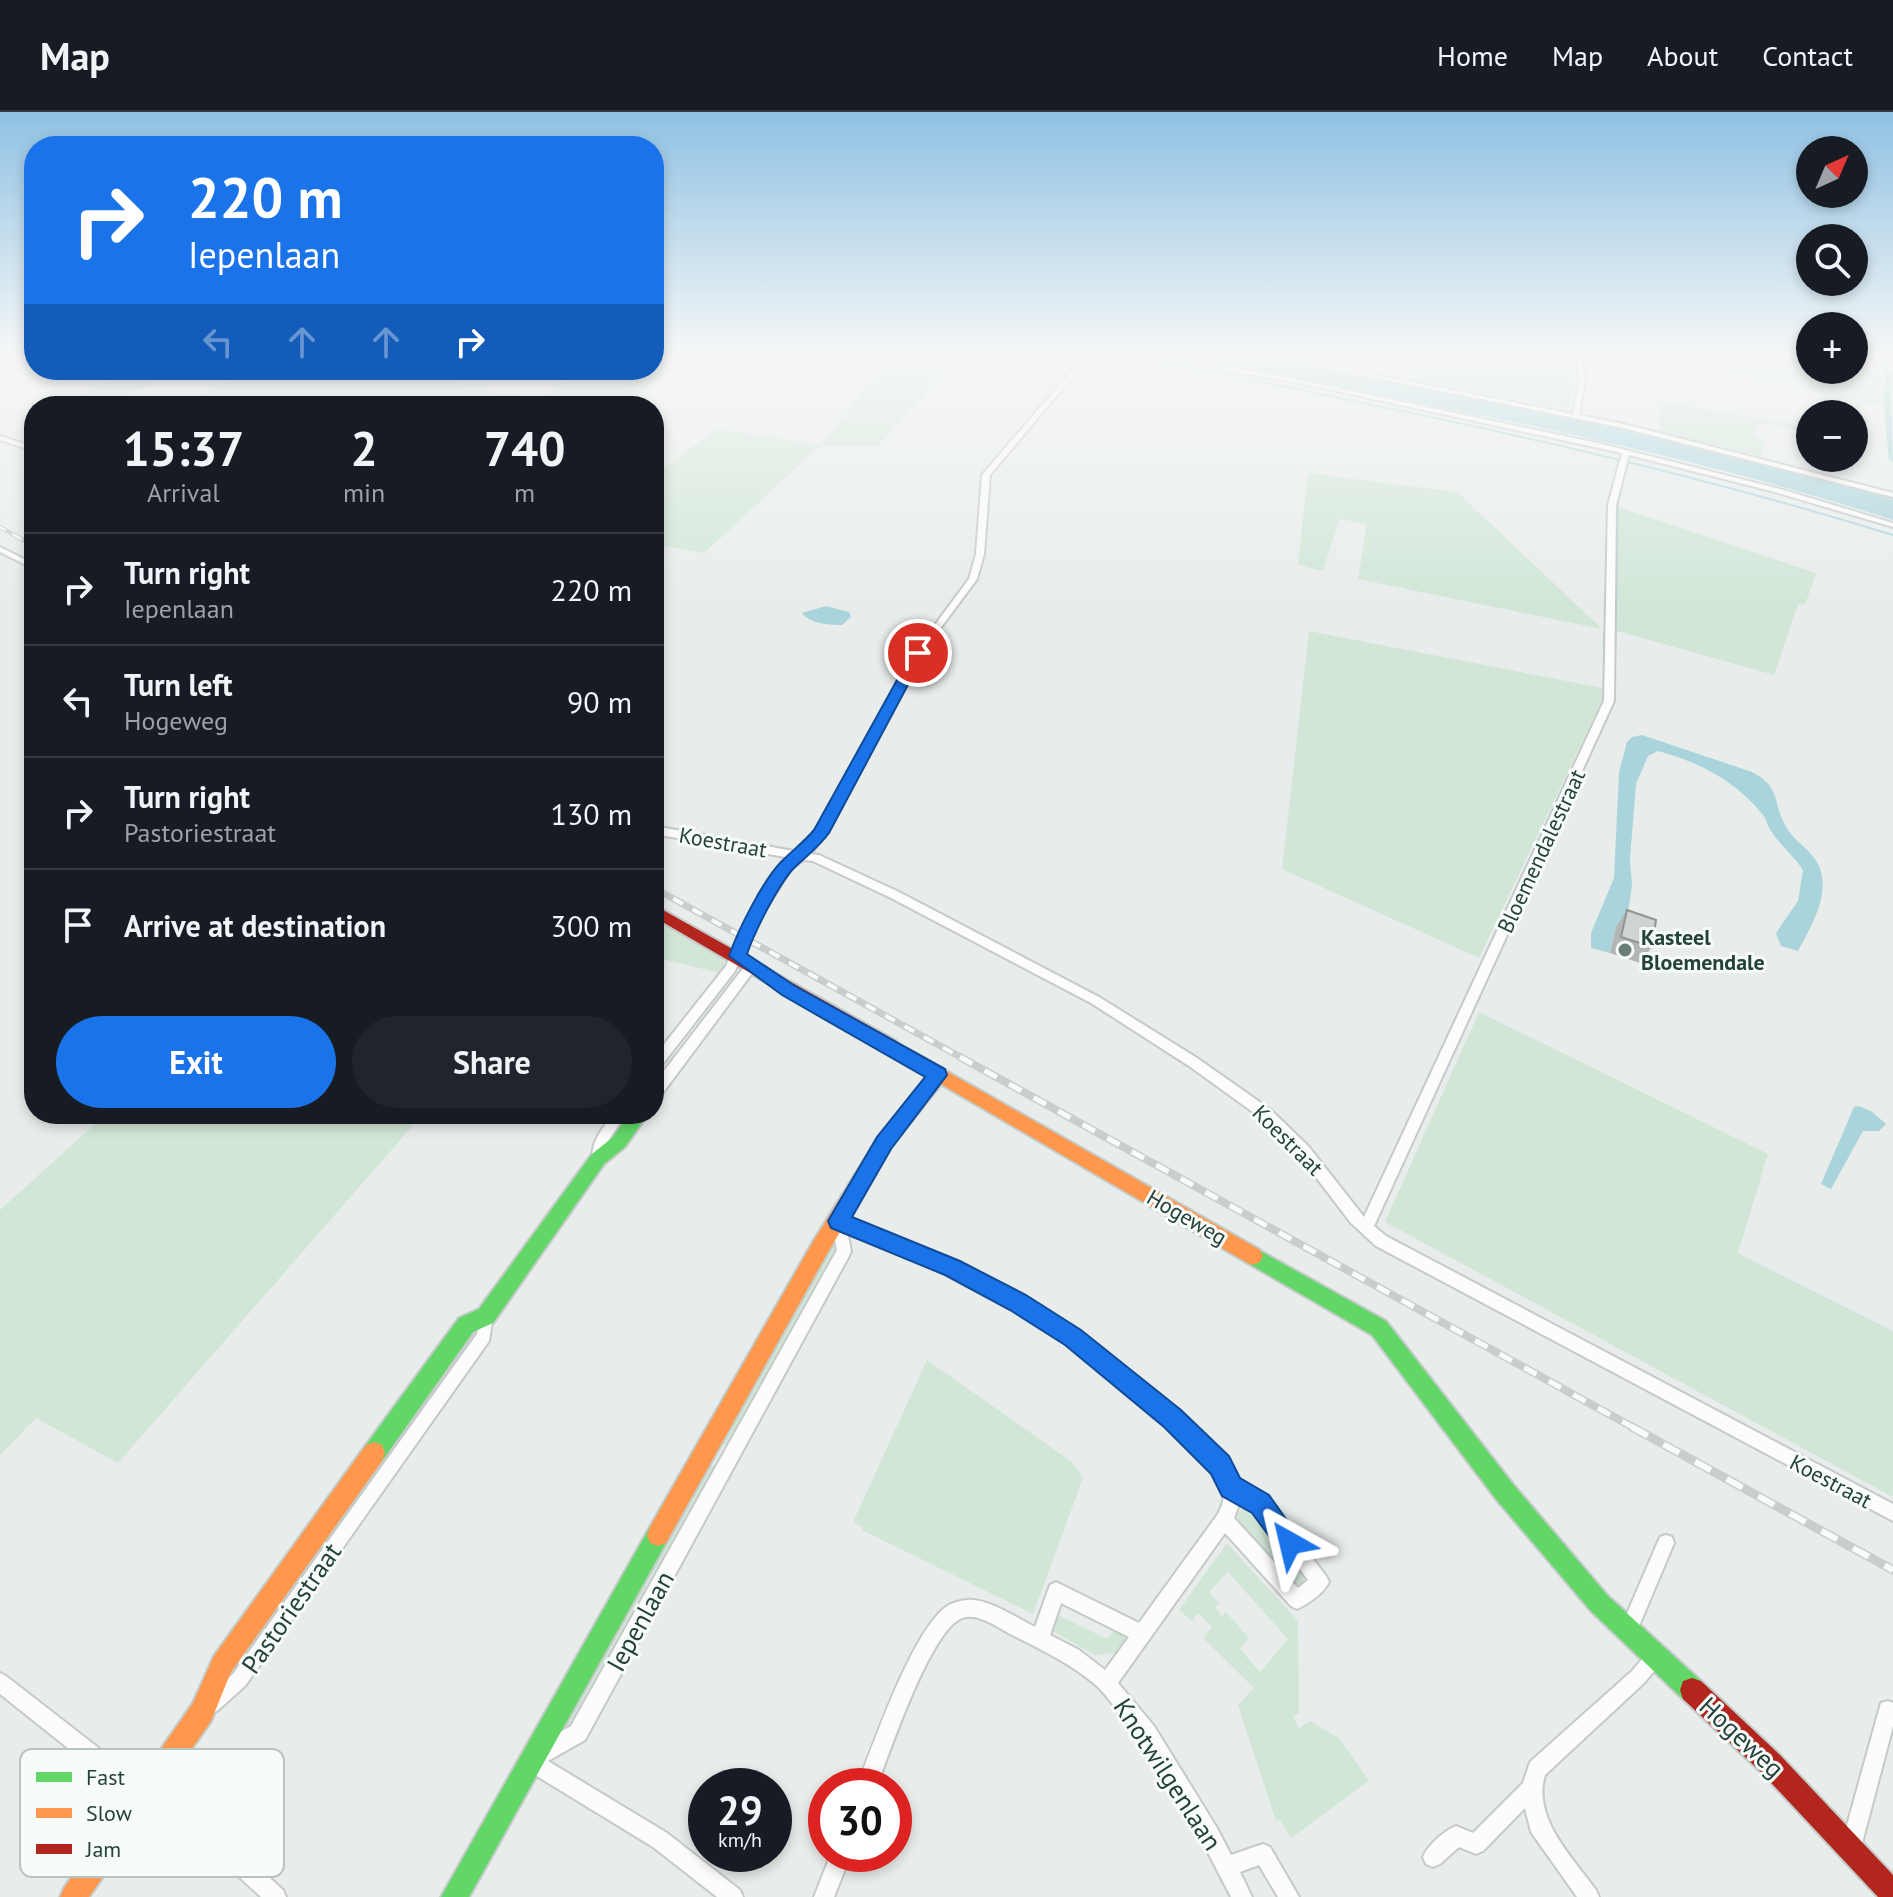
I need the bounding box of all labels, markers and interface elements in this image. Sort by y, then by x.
text: Map [40,31,110,80]
text: Home [1437,37,1508,74]
text: Map [1552,37,1603,74]
text: About [1647,37,1718,74]
text: Contact [1762,37,1853,74]
north arrow [1796,136,1868,208]
map controls [1796,136,1868,472]
text: 220 m [188,161,343,233]
icon: right [56,168,160,272]
button: search [1796,224,1868,296]
text: Iepenlaan [188,231,340,278]
button: + [1796,312,1868,384]
icon: left [196,320,240,364]
icon: ahead [280,320,324,364]
icon: ahead [364,320,408,364]
icon: right [448,320,492,364]
button: − [1796,400,1868,472]
text: 15:37 [123,417,244,479]
text: 2 [350,417,378,479]
text: 740 [484,417,565,479]
text: Arrival [147,476,220,509]
text: min [343,476,385,509]
text: m [514,476,535,509]
text: Turn right [124,553,250,592]
icon: right [56,567,100,611]
text: 220 m [551,570,632,609]
text: Iepenlaan [124,592,234,625]
pin [884,619,952,687]
icon: arrive [896,631,940,675]
text: Turn left [124,665,232,704]
icon: left [56,679,100,723]
text: 90 m [567,682,632,721]
text: Hogeweg [124,704,228,737]
street label: Bloemendalestraat [1491,764,1591,937]
text: Turn right [124,777,250,816]
icon: right [56,791,100,835]
text: 130 m [551,794,632,833]
text: Pastoriestraat [124,816,276,849]
street label: Koestraat [677,821,770,864]
icon: arrive [56,903,100,947]
text: Arrive at destination [124,906,386,945]
text: 300 m [551,906,632,945]
place label: Kasteel Bloemendale [1641,923,1765,976]
marker: Kasteel Bloemendale [1616,941,1634,959]
button: Exit [56,1016,336,1108]
button: Share [352,1016,632,1108]
street label: Koestraat [1247,1099,1330,1182]
street label: Hogeweg [1142,1183,1232,1251]
street label: Koestraat [1785,1448,1877,1514]
position arrow [1248,1501,1332,1585]
street label: Pastoriestraat [234,1536,348,1680]
street label: Iepenlaan [599,1565,681,1677]
street label: Hogeweg [1693,1689,1791,1785]
street label: Knotwilgenlaan [1107,1692,1229,1856]
legend [20,1749,284,1877]
text: Fast [86,1763,126,1791]
speed limit sign: 30 [808,1768,912,1872]
text: 29 [717,1784,763,1836]
text: Slow [86,1799,132,1827]
text: km/h [718,1827,762,1853]
text: Jam [85,1835,121,1863]

